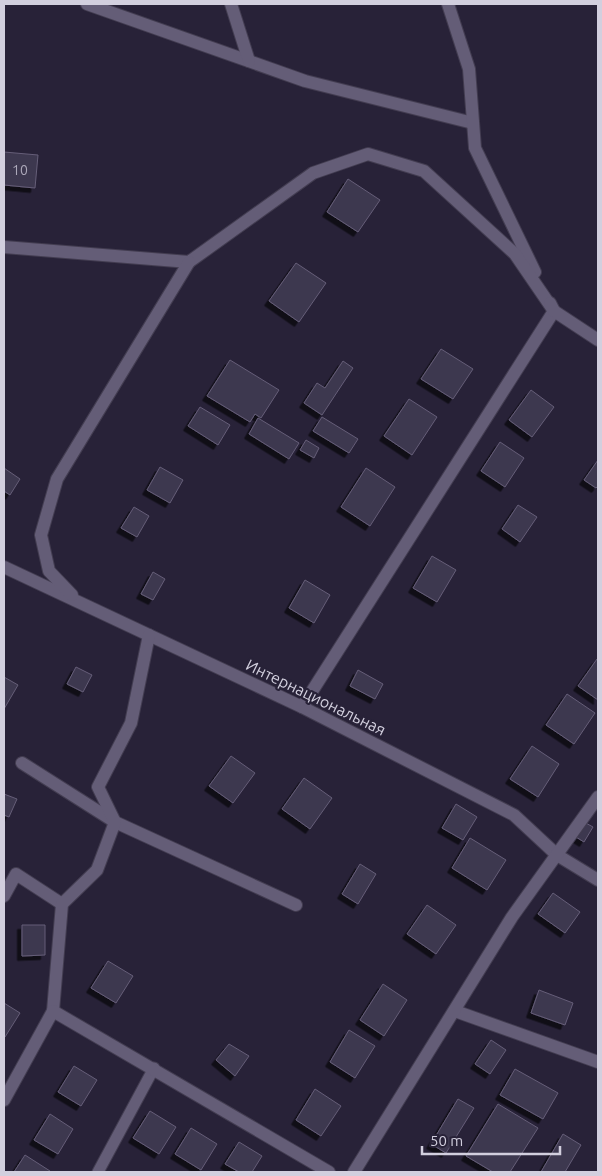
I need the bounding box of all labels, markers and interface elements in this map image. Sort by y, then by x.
house number: 10 [12,162,28,178]
street label: Интернациональная [243,655,389,739]
scale bar [422,1124,560,1156]
text: 50 m [430,1132,463,1149]

